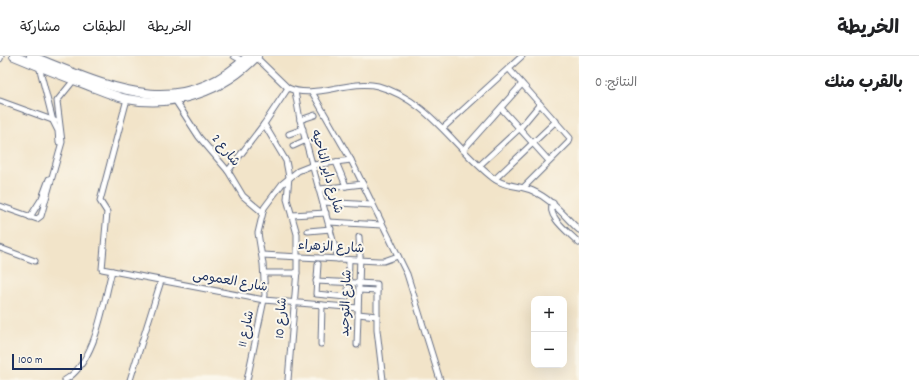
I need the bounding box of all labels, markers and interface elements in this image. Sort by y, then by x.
text: الخريطة [837,16,899,43]
text: مشاركة [20,18,60,38]
text: الطبقات [82,18,126,38]
text: الخريطة [148,18,191,38]
text: بالقرب منك [825,72,903,96]
text: النتائج: 0 [595,74,637,93]
street label: شارع داير الناحيه [305,128,347,216]
street label: شارع 2 [206,131,244,171]
street label: شارع الزهراء [297,237,365,259]
street label: شارع العمومى [191,266,269,298]
street label: شارع التوحيد [336,269,358,337]
map controls [531,296,567,368]
button: + [531,296,567,332]
street label: شارع 10 [271,297,293,339]
street label: شارع 11 [234,309,260,349]
button: − [531,332,567,368]
scale bar [12,352,82,371]
text: 100 m [18,353,42,369]

